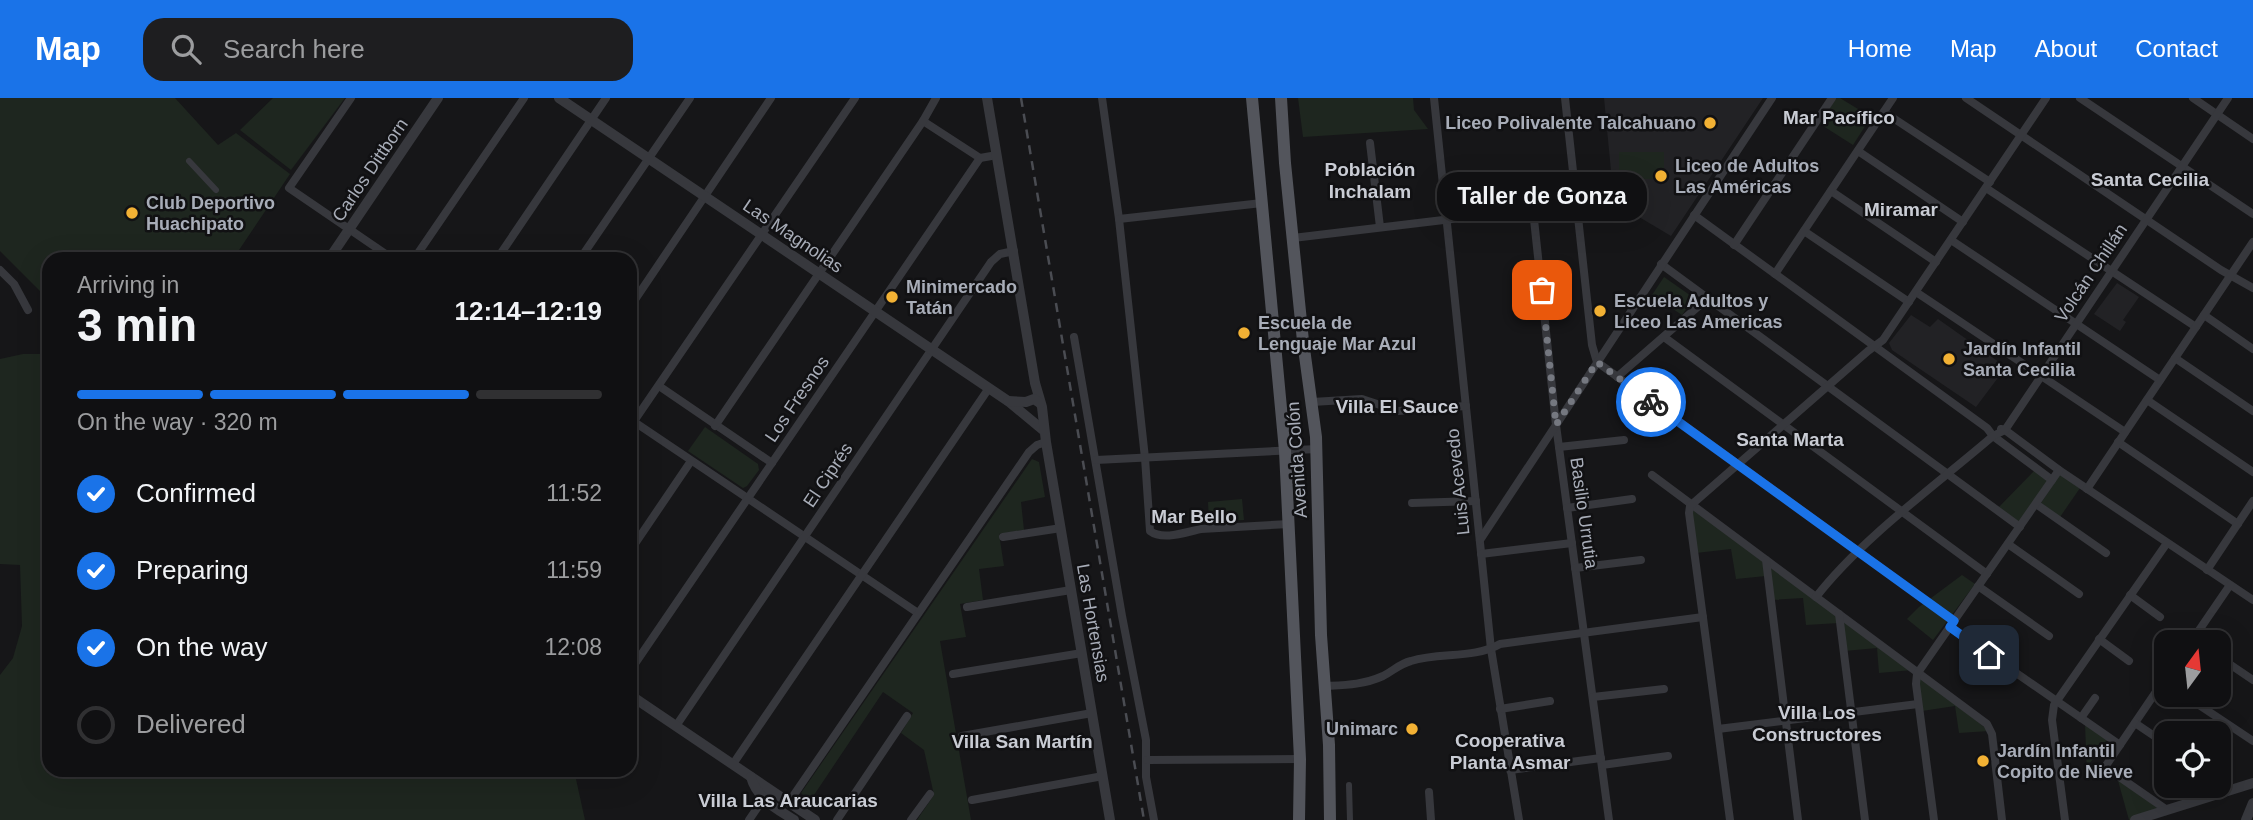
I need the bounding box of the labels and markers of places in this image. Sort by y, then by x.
place label: Liceo Polivalente Talcahuano [1445,113,1696,133]
marker: Liceo Polivalente Talcahuano [1702,115,1718,131]
place label: Liceo de Adultos Las Américas [1675,156,1819,197]
marker: Liceo de Adultos Las Américas [1653,168,1669,184]
callout: Taller de Gonza [1437,171,1647,220]
place label: Club Deportivo Huachipato [146,193,275,234]
marker: Club Deportivo Huachipato [124,205,140,221]
pin [1512,260,1572,320]
place label: Minimercado Tatán [906,277,1017,318]
marker: Minimercado Tatán [884,289,900,305]
place label: Escuela Adultos y Liceo Las Americas [1614,291,1782,332]
marker: Escuela Adultos y Liceo Las Americas [1592,303,1608,319]
place label: Escuela de Lenguaje Mar Azul [1258,313,1416,354]
marker: Escuela de Lenguaje Mar Azul [1236,325,1252,341]
place label: Jardín Infantil Santa Cecilia [1963,339,2081,380]
marker: Jardín Infantil Santa Cecilia [1941,351,1957,367]
pin [1959,625,2019,685]
place label: Unimarc [1326,719,1398,739]
marker: Unimarc [1404,721,1420,737]
place label: Jardín Infantil Copito de Nieve [1997,741,2133,782]
marker: Jardín Infantil Copito de Nieve [1975,753,1991,769]

